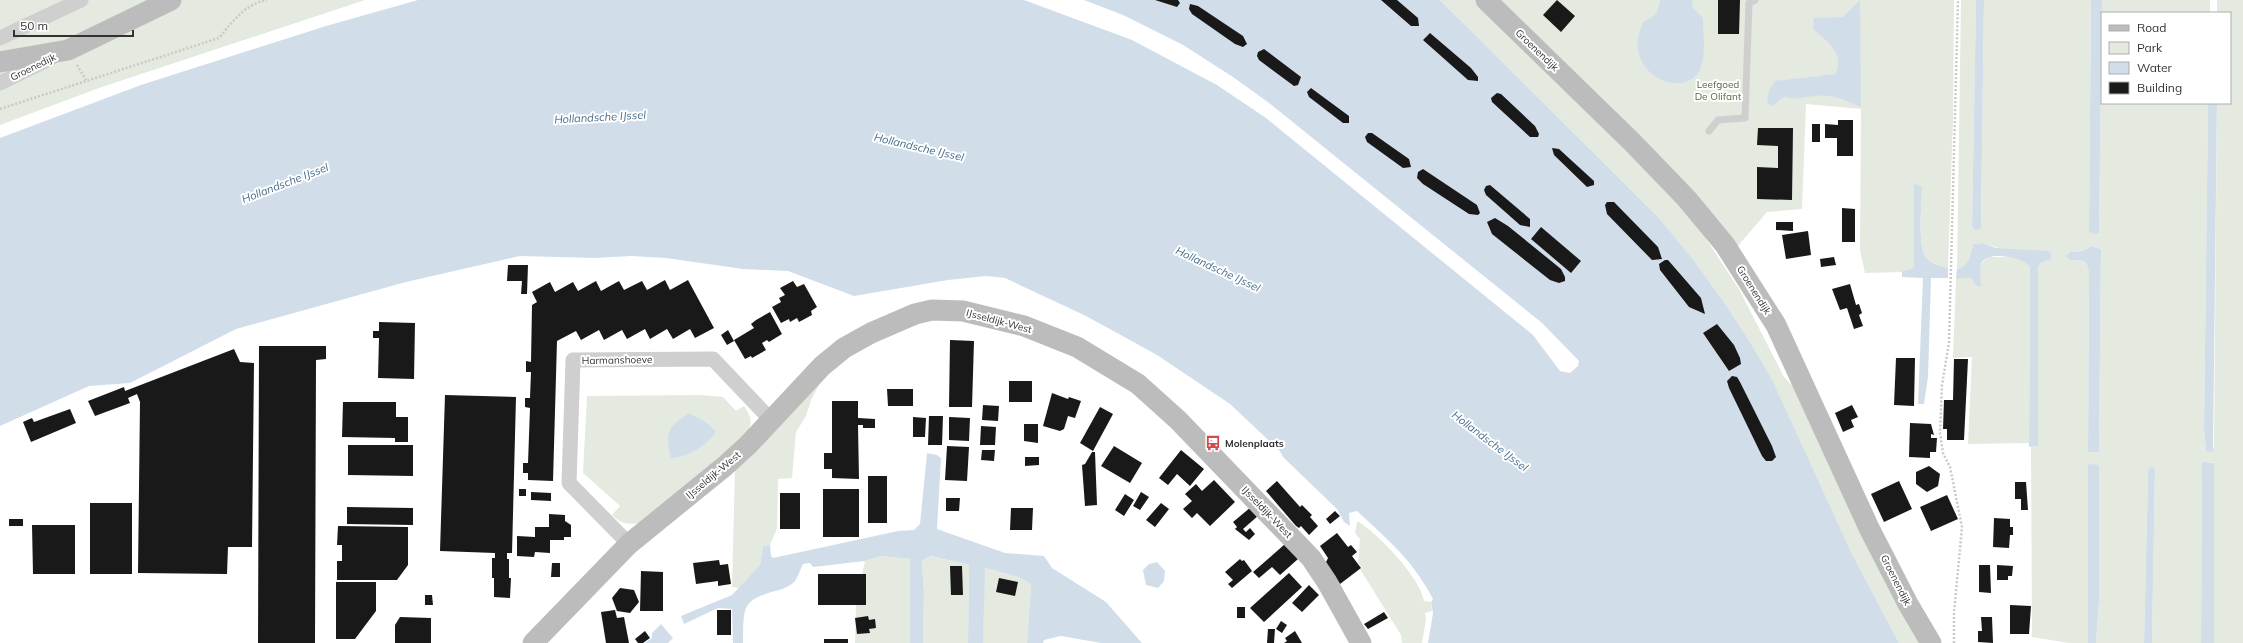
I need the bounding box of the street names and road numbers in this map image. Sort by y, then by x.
street label: Groenendijk [1513,26,1562,74]
street label: Groenedijk [8,50,59,84]
street label: Groenendijk [1734,263,1775,318]
street label: IJsseldijk-West [965,306,1034,336]
street label: Harmanshoeve [582,353,652,367]
street label: IJsseldijk-West [683,448,743,502]
street label: IJsseldijk-West [1239,483,1295,541]
street label: Groenendijk [1878,552,1915,608]

